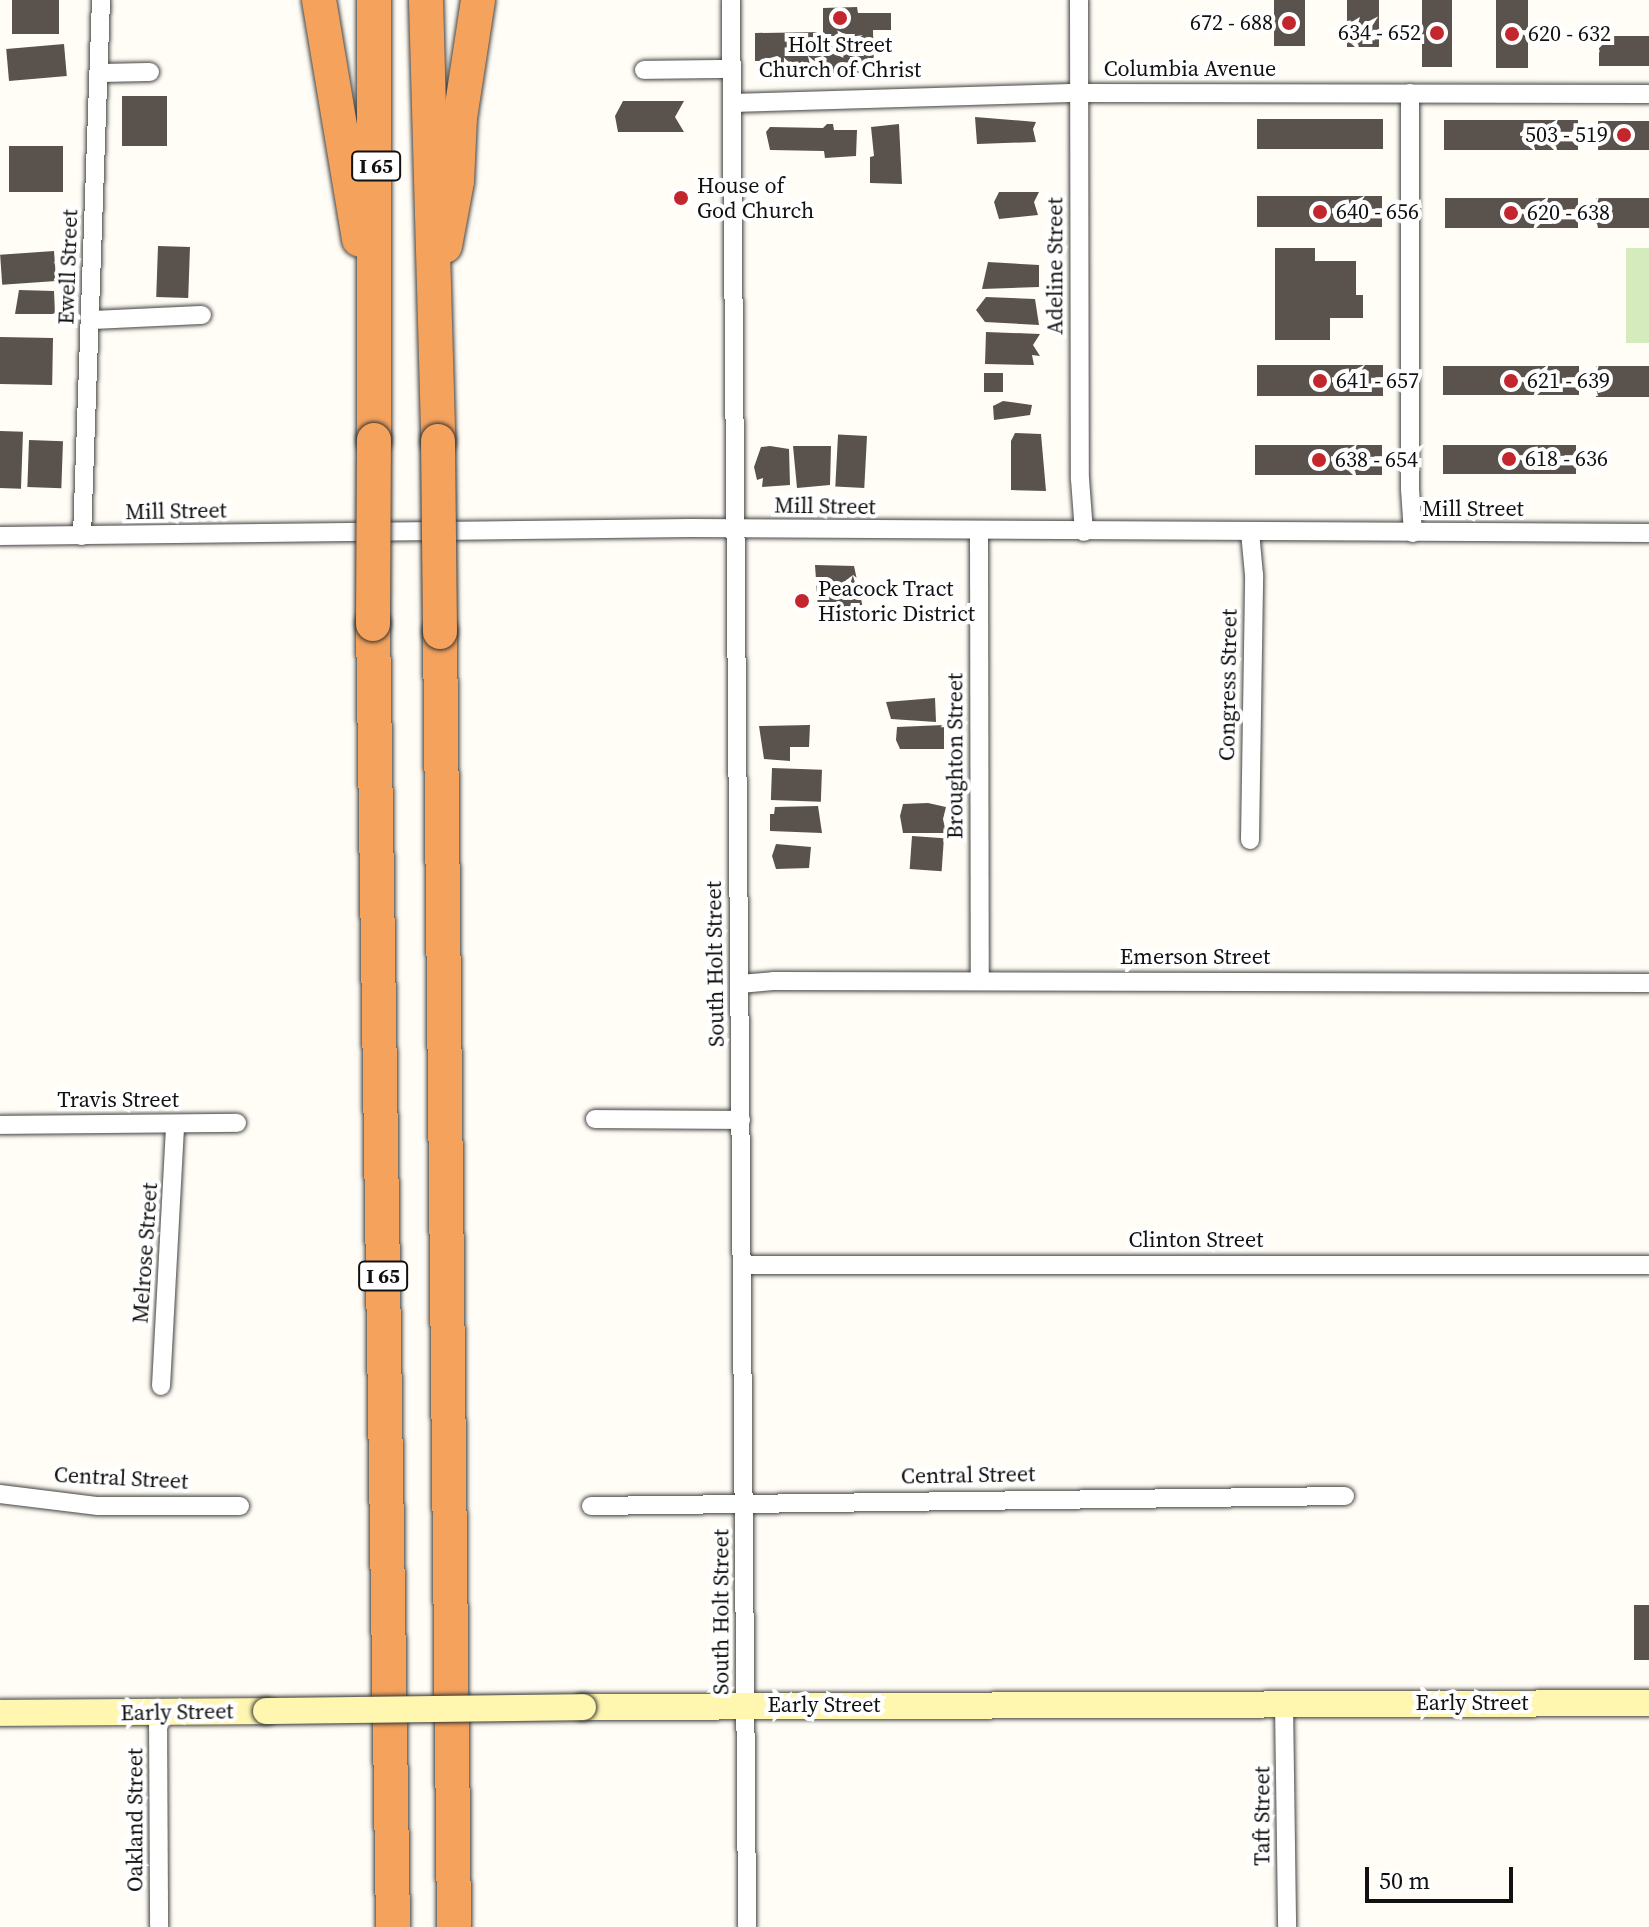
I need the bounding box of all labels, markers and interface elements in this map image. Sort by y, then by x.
marker: Holt Street Church of Christ [831,9,849,27]
place label: 672 - 688 [1190,10,1273,36]
marker: 672 - 688 [1280,14,1298,32]
place label: 634 - 652 [1338,20,1421,46]
place label: 620 - 632 [1528,21,1611,47]
marker: 634 - 652 [1428,24,1446,42]
marker: 620 - 632 [1503,25,1521,43]
place label: Holt Street Church of Christ [759,31,921,82]
street label: Columbia Avenue [1104,56,1276,82]
place label: 503 - 519 [1525,122,1608,148]
marker: 503 - 519 [1615,126,1633,144]
road number: I 65 [350,150,402,182]
place label: House of God Church [697,172,814,224]
marker: House of God Church [672,189,690,207]
street label: Adeline Street [1042,197,1068,335]
place label: 640 - 656 [1336,199,1419,225]
place label: 620 - 638 [1527,200,1610,226]
marker: 640 - 656 [1311,203,1329,221]
marker: 620 - 638 [1502,204,1520,222]
street label: Ewell Street [53,209,83,325]
place label: 641 - 657 [1336,368,1419,394]
place label: 621 - 639 [1527,368,1610,394]
marker: 641 - 657 [1311,372,1329,390]
marker: 621 - 639 [1502,372,1520,390]
place label: 618 - 636 [1525,446,1608,472]
place label: 638 - 654 [1335,447,1418,473]
marker: 618 - 636 [1500,450,1518,468]
marker: 638 - 654 [1310,451,1328,469]
street label: Mill Street [774,492,876,520]
street label: Mill Street [1422,496,1524,522]
street label: Mill Street [125,497,227,525]
place label: Peacock Tract Historic District [818,575,975,626]
marker: Peacock Tract Historic District [793,592,811,610]
street label: Congress Street [1213,609,1243,761]
street label: Broughton Street [942,673,968,839]
street label: South Holt Street [700,881,730,1047]
street label: Emerson Street [1120,944,1270,970]
street label: Travis Street [57,1087,179,1113]
street label: Melrose Street [127,1182,163,1324]
street label: Clinton Street [1129,1227,1263,1253]
road number: I 65 [357,1260,409,1292]
street label: Central Street [53,1461,189,1495]
street label: Central Street [901,1461,1035,1489]
street label: South Holt Street [708,1529,734,1695]
street label: Early Street [1415,1690,1529,1716]
street label: Early Street [767,1692,881,1718]
street label: Early Street [120,1698,234,1726]
street label: Oakland Street [122,1748,148,1892]
street label: Taft Street [1249,1766,1275,1866]
scale bar [1369,1851,1517,1901]
text: 50 m [1379,1864,1430,1897]

